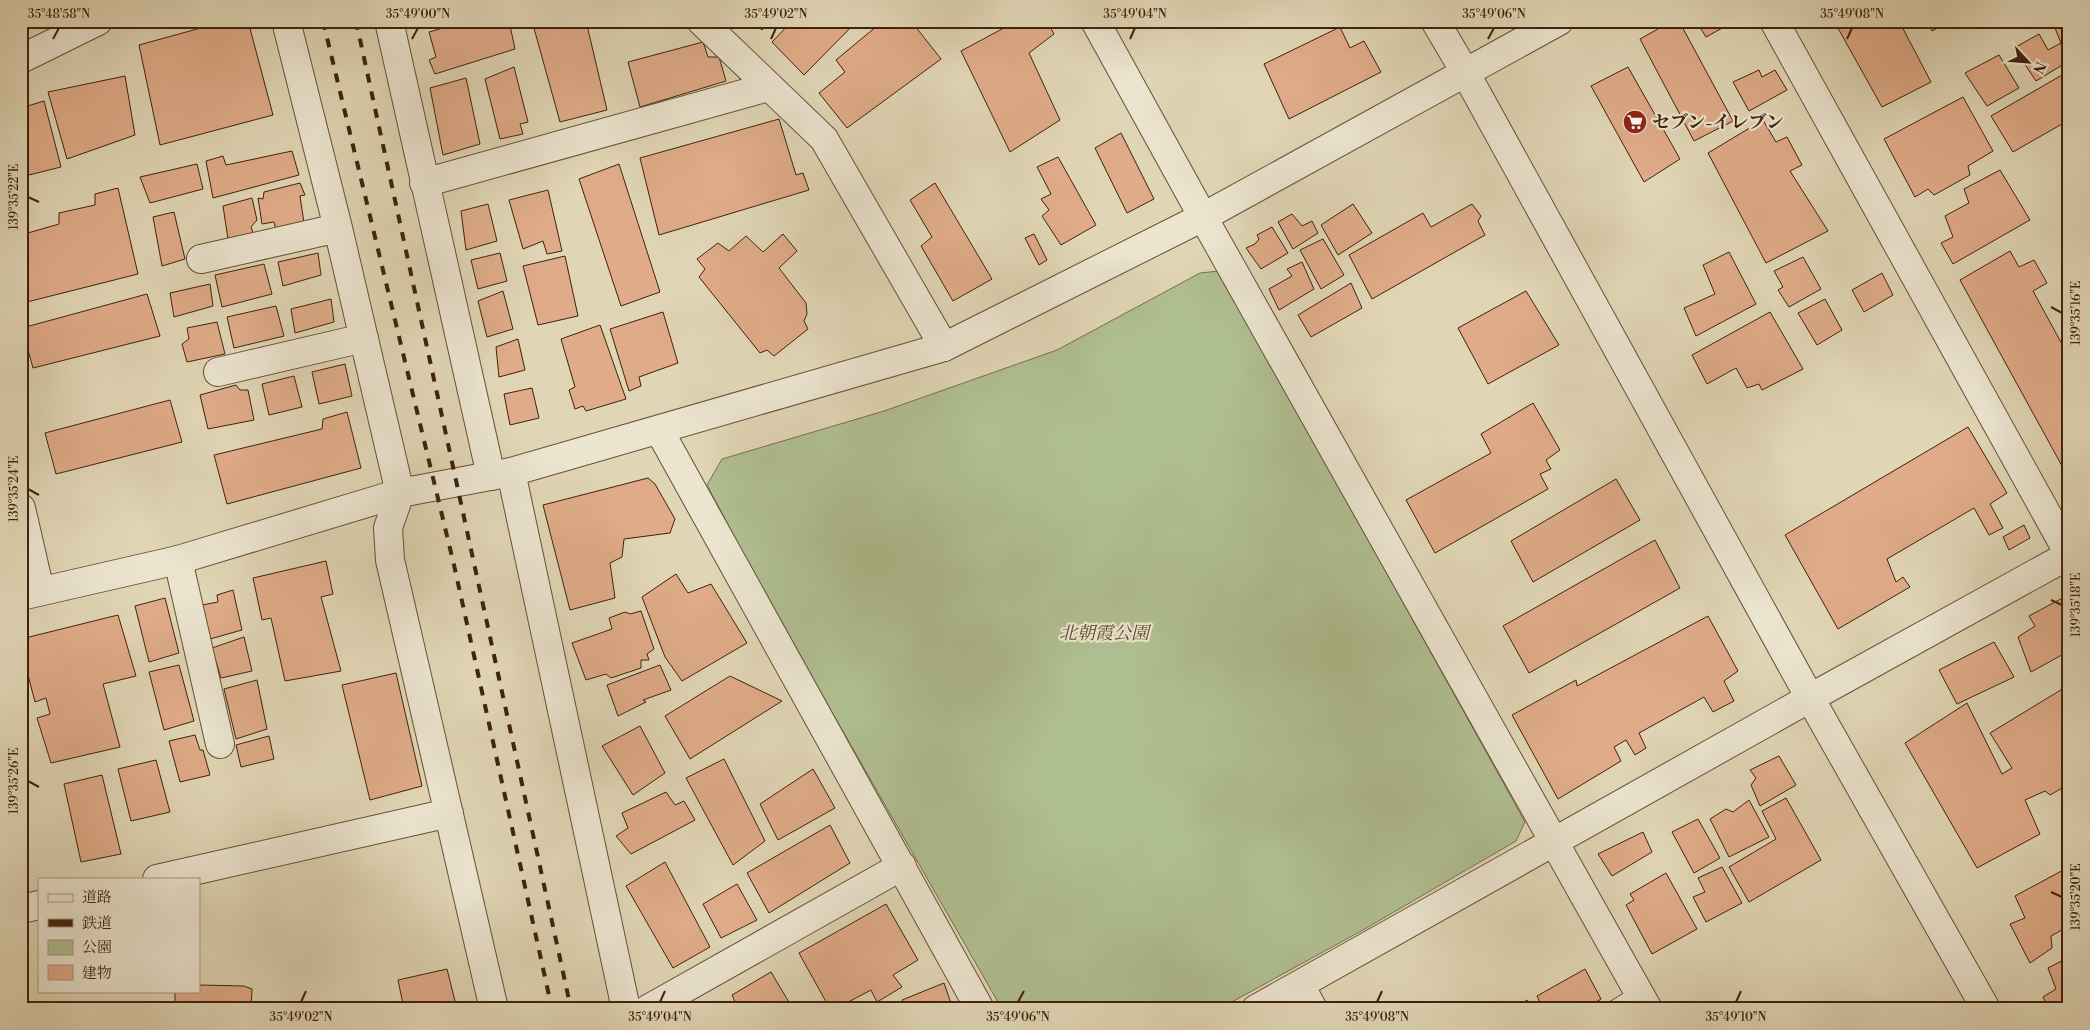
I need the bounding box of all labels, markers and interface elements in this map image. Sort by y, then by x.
text: 35°48'58"N [28,7,90,22]
text: 35°49'00"N [386,7,450,22]
text: 35°49'02"N [745,7,808,22]
text: 35°49'04"N [1103,7,1167,22]
text: 35°49'06"N [1462,7,1526,22]
text: 35°49'08"N [1820,7,1884,22]
north arrow [2002,38,2052,88]
text: N [2028,58,2049,76]
supermarket icon: セブン-イレブン [1622,109,1648,135]
place label: セブン-イレブン [1652,111,1784,134]
text: 139°35'22"E [7,164,22,230]
text: 139°35'16"E [2069,281,2084,345]
text: 139°35'24"E [7,456,22,522]
text: 139°35'18"E [2069,573,2084,637]
park label: 北朝霞公園 [1059,622,1152,645]
text: 139°35'26"E [7,748,22,814]
text: 139°35'20"E [2069,863,2084,931]
legend [38,878,200,992]
text: 道路 [82,888,112,907]
text: 鉄道 [82,914,112,933]
text: 公園 [82,938,112,957]
text: 建物 [82,964,112,983]
text: 35°49'02"N [270,1010,333,1025]
text: 35°49'04"N [628,1010,692,1025]
text: 35°49'06"N [986,1010,1050,1025]
text: 35°49'08"N [1345,1010,1409,1025]
text: 35°49'10"N [1705,1010,1767,1025]

